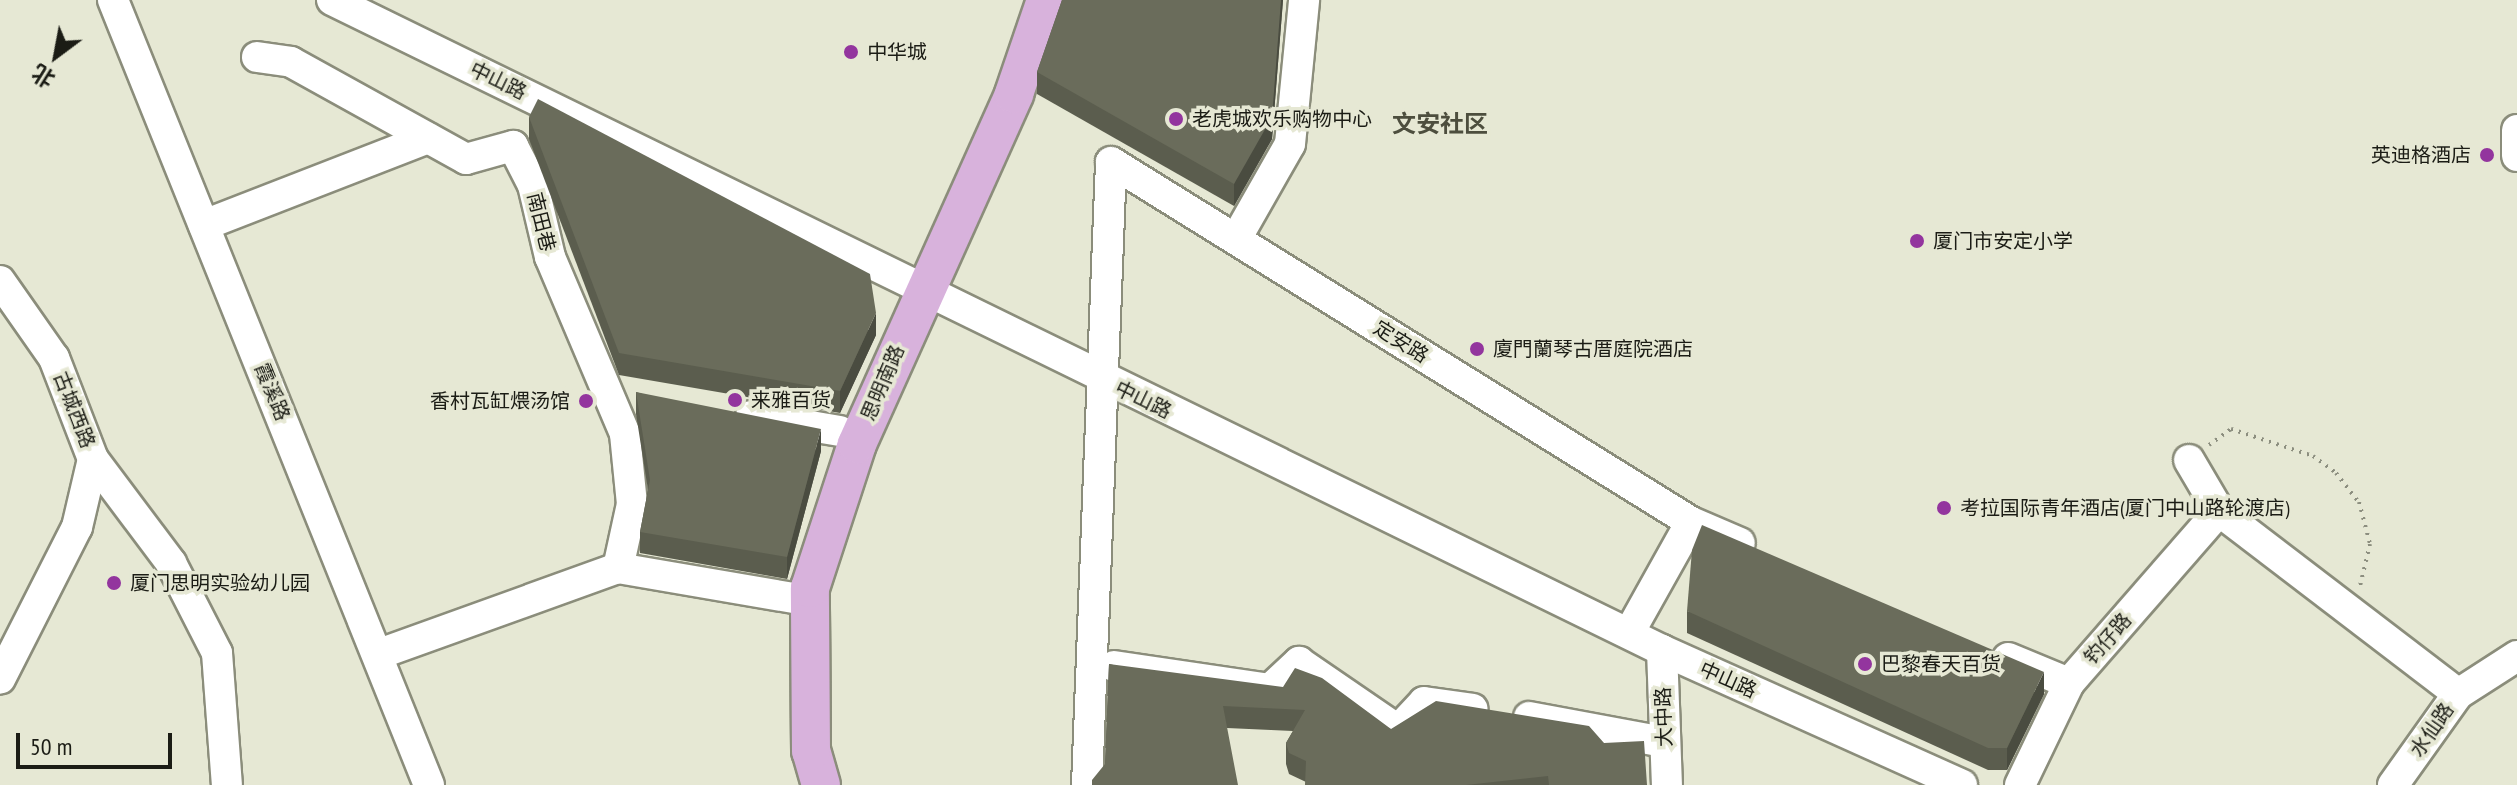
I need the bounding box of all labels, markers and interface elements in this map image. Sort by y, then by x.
north arrow [16,16,96,96]
place label: 中华城 [867,40,927,64]
marker: 中华城 [842,43,860,61]
street label: 中山路 [466,57,530,105]
text: 北 [27,59,60,94]
place label: 老虎城欢乐购物中心 [1192,107,1372,131]
marker: 老虎城欢乐购物中心 [1167,110,1185,128]
district label: 文安社区 [1392,110,1488,138]
place label: 英迪格酒店 [2371,143,2471,167]
marker: 英迪格酒店 [2478,146,2496,164]
street label: 南田巷 [522,190,560,254]
place label: 厦门市安定小学 [1933,229,2073,253]
marker: 厦门市安定小学 [1908,232,1926,250]
street label: 定安路 [1369,316,1433,368]
place label: 廈門蘭琴古厝庭院酒店 [1493,337,1693,361]
marker: 廈門蘭琴古厝庭院酒店 [1468,340,1486,358]
street label: 思明南路 [856,341,910,425]
street label: 霞溪路 [250,360,294,424]
street label: 古城西路 [48,368,100,452]
street label: 中山路 [1111,376,1175,424]
place label: 来雅百货 [751,388,831,412]
place label: 香村瓦缸煨汤馆 [430,389,570,413]
marker: 来雅百货 [726,391,744,409]
marker: 香村瓦缸煨汤馆 [577,392,595,410]
place label: 考拉国际青年酒店(厦门中山路轮渡店) [1960,496,2289,520]
marker: 考拉国际青年酒店(厦门中山路轮渡店) [1935,499,1953,517]
place label: 厦门思明实验幼儿园 [130,571,310,595]
marker: 厦门思明实验幼儿园 [105,574,123,592]
street label: 钓仔路 [2079,608,2137,670]
place label: 巴黎春天百货 [1881,652,2001,676]
marker: 巴黎春天百货 [1856,655,1874,673]
street label: 中山路 [1696,657,1760,703]
street label: 大中路 [1651,687,1677,747]
street label: 水仙路 [2405,699,2459,761]
scale bar [20,717,176,767]
text: 50 m [30,731,72,762]

